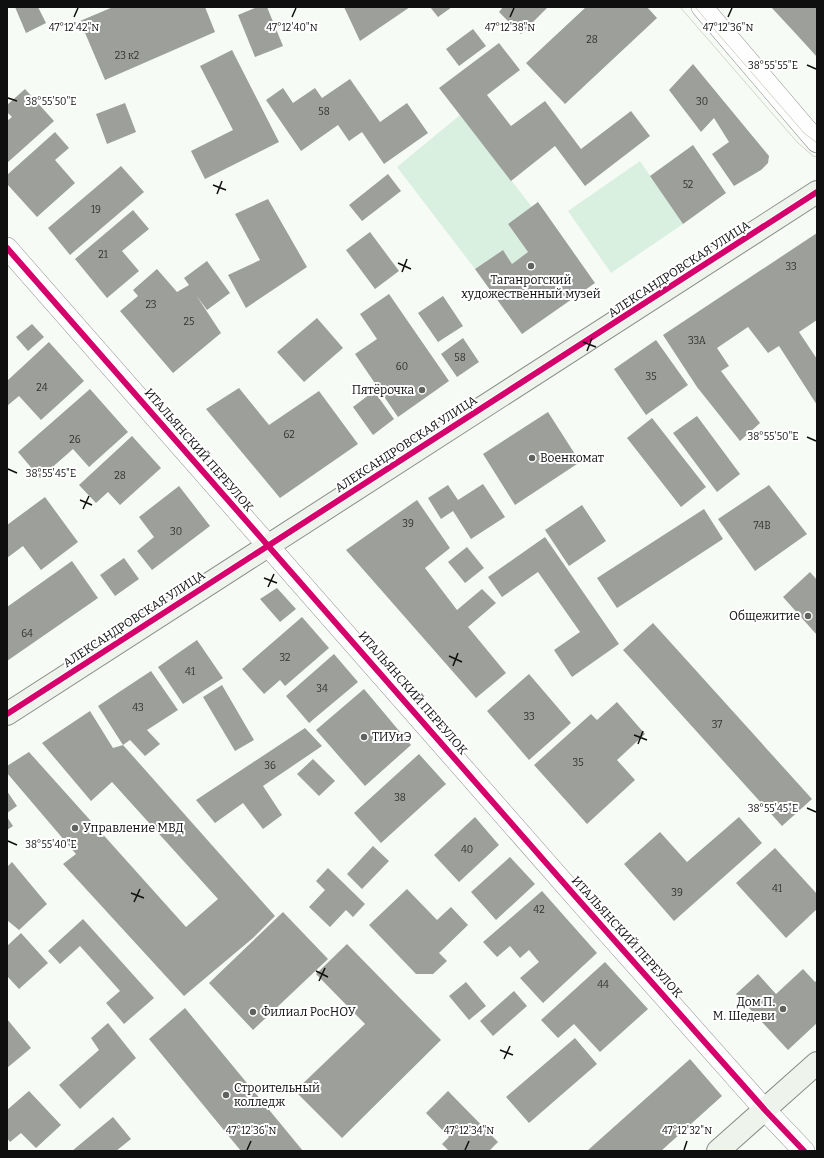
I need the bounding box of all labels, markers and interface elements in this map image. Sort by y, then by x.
text: 47°12'42"N [49,22,99,34]
text: 47°12'40"N [266,22,318,34]
text: 47°12'38"N [485,22,535,34]
text: 47°12'36"N [703,22,753,34]
house number: 28 [586,34,598,46]
house number: 23 к2 [115,50,139,62]
text: 38°55'55"E [748,60,798,72]
text: 38°55'50"E [26,96,76,108]
house number: 30 [696,96,708,108]
house number: 58 [318,106,330,118]
house number: 52 [683,179,693,191]
house number: 19 [91,204,101,216]
street label: АЛЕКСАНДРОВСКАЯ УЛИЦА [605,218,753,320]
house number: 21 [98,249,108,261]
marker: Таганрогский художественный музей [526,261,536,271]
house number: 33 [785,261,797,273]
place label: Таганрогский художественный музей [461,273,601,301]
house number: 23 [145,299,157,311]
house number: 25 [184,316,194,328]
house number: 33А [688,335,707,347]
house number: 58 [454,352,466,364]
house number: 60 [396,361,408,373]
house number: 35 [645,371,657,383]
house number: 24 [36,382,48,394]
place label: Пятёрочка [352,383,414,397]
street label: ИТАЛЬЯНСКИЙ ПЕРЕУЛОК [142,385,257,515]
marker: Пятёрочка [417,385,427,395]
street label: АЛЕКСАНДРОВСКАЯ УЛИЦА [332,393,480,495]
house number: 62 [283,429,295,441]
text: 38°55'50"E [748,431,798,443]
house number: 26 [69,434,81,446]
place label: Военкомат [540,451,604,465]
marker: Военкомат [527,453,537,463]
text: 38°55'45"E [26,468,76,480]
house number: 28 [114,470,126,482]
house number: 39 [402,518,414,530]
house number: 74В [753,520,771,532]
house number: 30 [170,526,182,538]
street label: АЛЕКСАНДРОВСКАЯ УЛИЦА [60,568,208,670]
place label: Общежитие [729,609,800,623]
marker: Общежитие [803,611,813,621]
house number: 64 [21,628,33,640]
street label: ИТАЛЬЯНСКИЙ ПЕРЕУЛОК [356,628,471,758]
house number: 32 [279,652,291,664]
house number: 41 [185,666,195,678]
house number: 34 [316,683,328,695]
house number: 43 [132,702,144,714]
house number: 33 [523,711,535,723]
house number: 37 [712,719,722,731]
place label: ТИУиЭ [372,730,412,744]
marker: ТИУиЭ [359,732,369,742]
house number: 35 [572,757,584,769]
house number: 36 [264,760,276,772]
house number: 38 [394,792,406,804]
text: 38°55'45"E [748,803,798,815]
place label: Управление МВД [83,821,184,835]
marker: Управление МВД [70,823,80,833]
text: 38°55'40"E [25,839,77,851]
house number: 40 [461,844,473,856]
street label: ИТАЛЬЯНСКИЙ ПЕРЕУЛОК [569,873,686,1001]
house number: 41 [772,883,782,895]
house number: 39 [671,887,683,899]
house number: 42 [533,904,545,916]
house number: 44 [597,979,609,991]
place label: Дом П. М. Шедеви [713,995,775,1023]
marker: Дом П. М. Шедеви [778,1004,788,1014]
place label: Филиал РосНОУ [261,1005,357,1019]
marker: Филиал РосНОУ [248,1007,258,1017]
place label: Строительный колледж [234,1081,320,1109]
marker: Строительный колледж [221,1090,231,1100]
text: 47°12'36"N [226,1125,276,1137]
text: 47°12'34"N [444,1125,494,1137]
text: 47°12'32"N [662,1125,712,1137]

